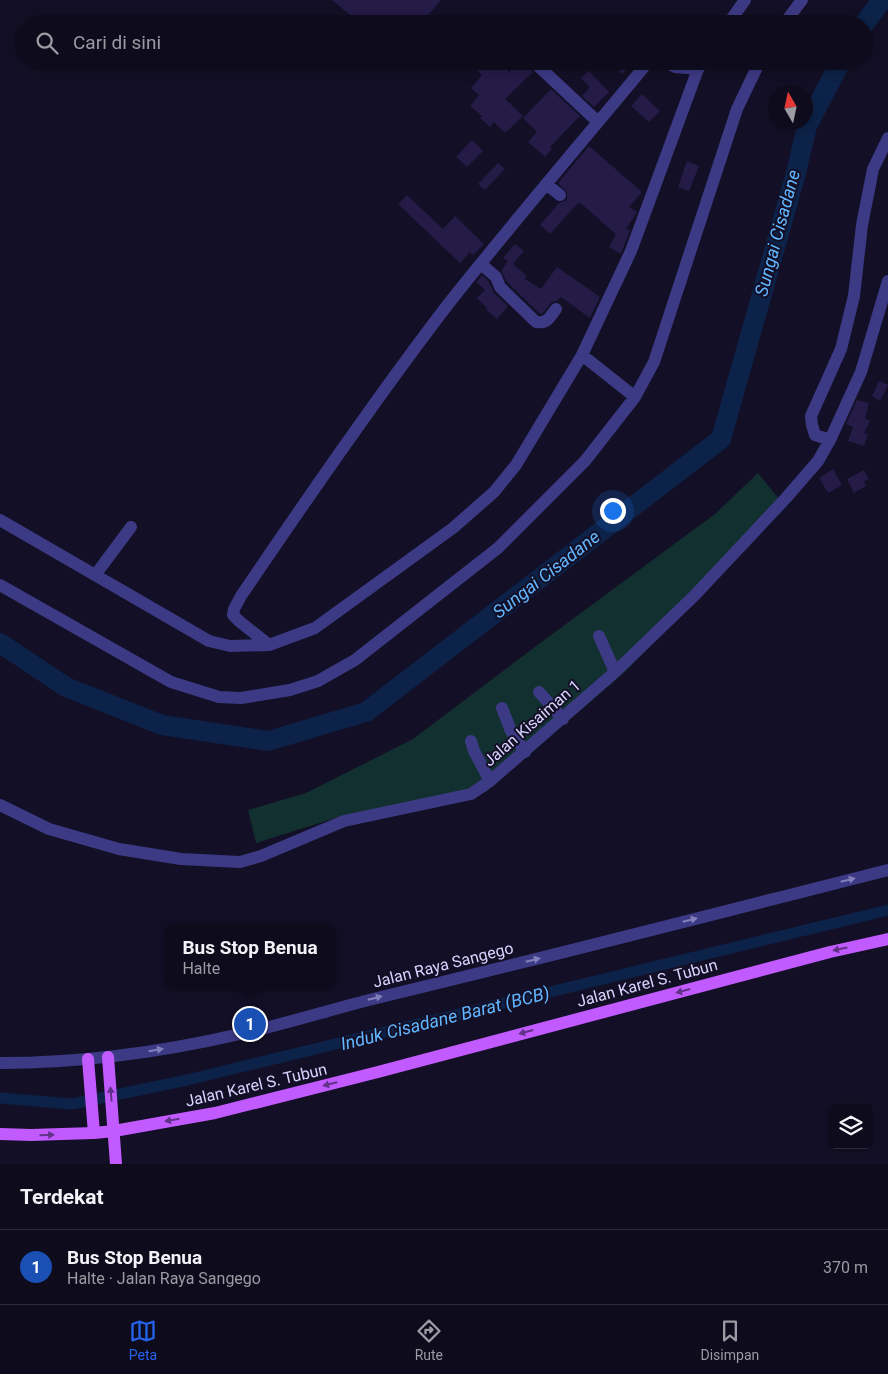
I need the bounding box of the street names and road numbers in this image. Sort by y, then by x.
street label: Jalan Kisaiman 1 [480,676,584,770]
street label: Jalan Raya Sangego [371,938,515,992]
street label: Jalan Karel S. Tubun [575,955,719,1011]
street label: Jalan Karel S. Tubun [183,1059,329,1111]

